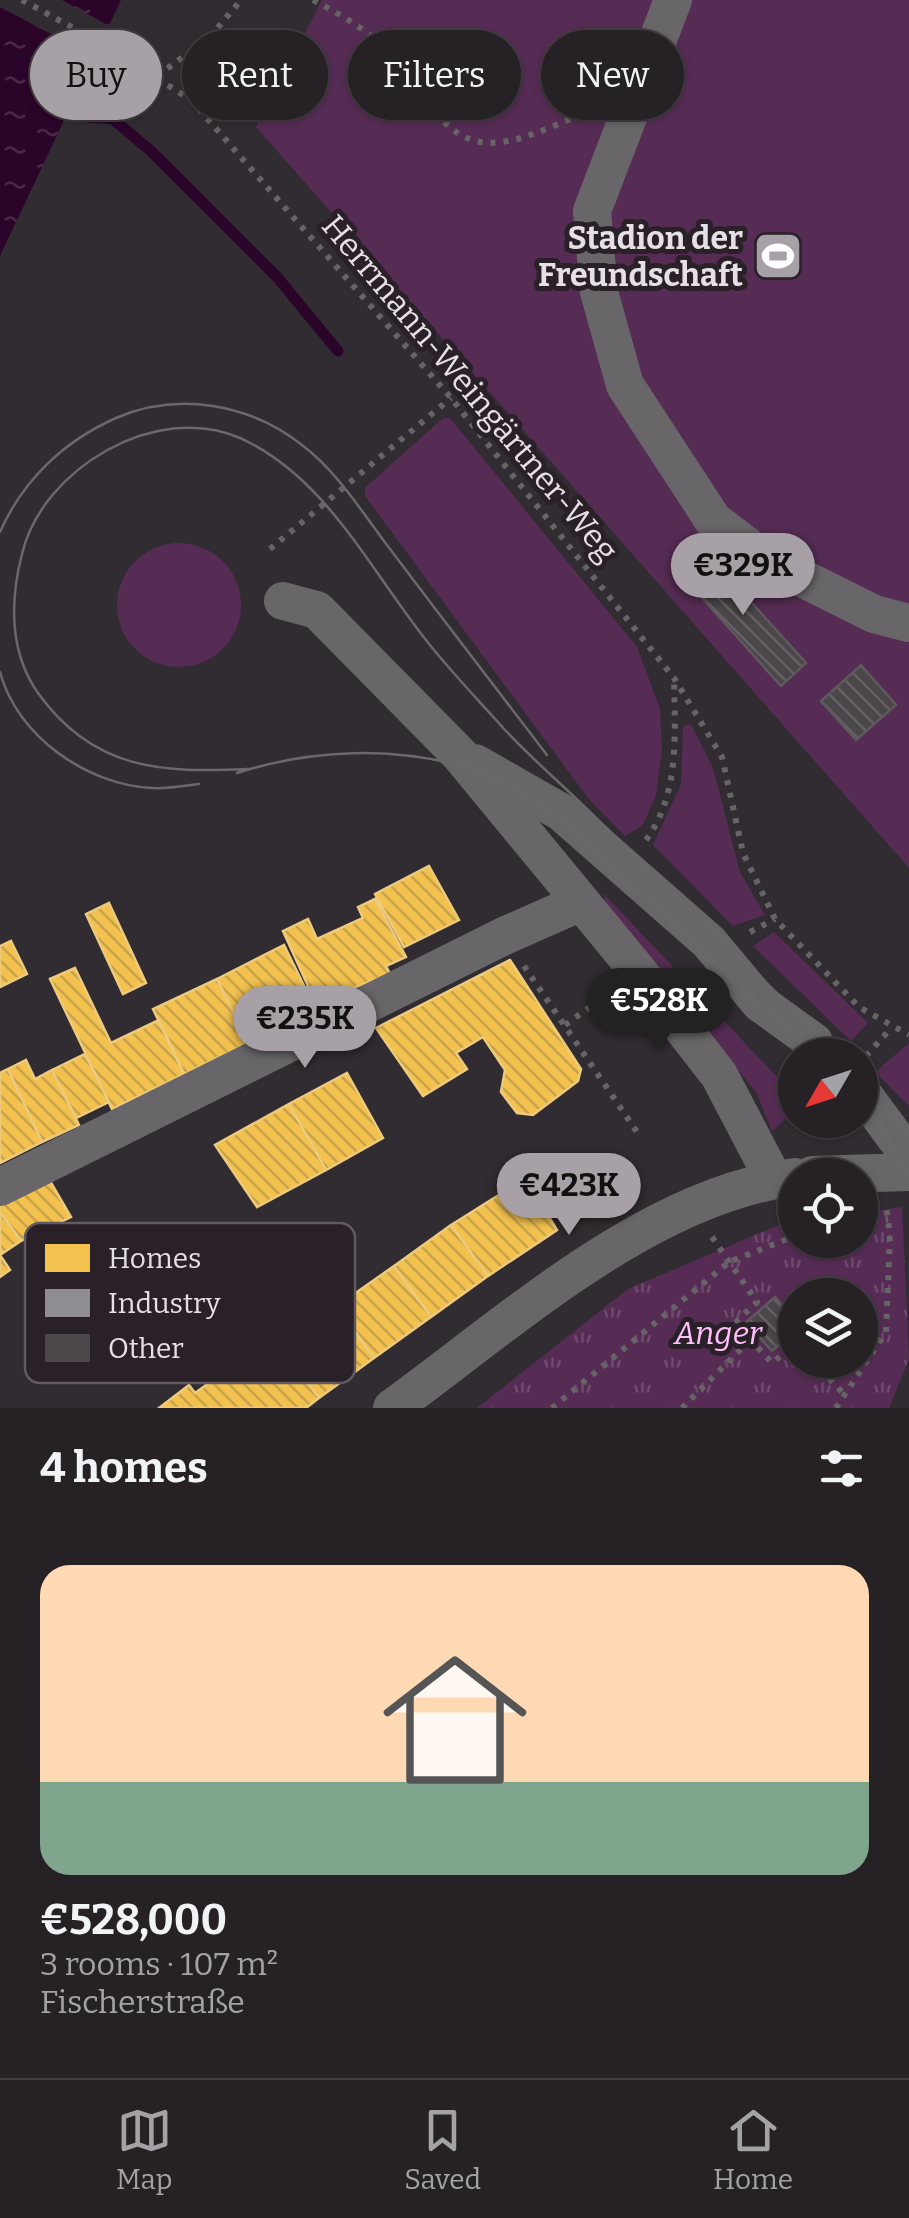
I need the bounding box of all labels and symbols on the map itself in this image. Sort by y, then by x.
street label: Herrmann-Weingärtner-Weg [314,207,626,569]
place label: Stadion der Freundschaft [538,219,743,294]
sports icon: Stadion der Freundschaft [752,230,804,282]
pin: €329K [673,533,813,618]
pin: €528K [589,968,729,1053]
pin: €235K [235,986,375,1071]
north arrow [778,1038,878,1138]
pin: €423K [499,1153,639,1238]
legend [25,1223,355,1383]
text: Homes [108,1242,201,1275]
text: Industry [108,1287,221,1320]
park label: Anger [672,1314,764,1352]
text: Other [108,1332,184,1365]

